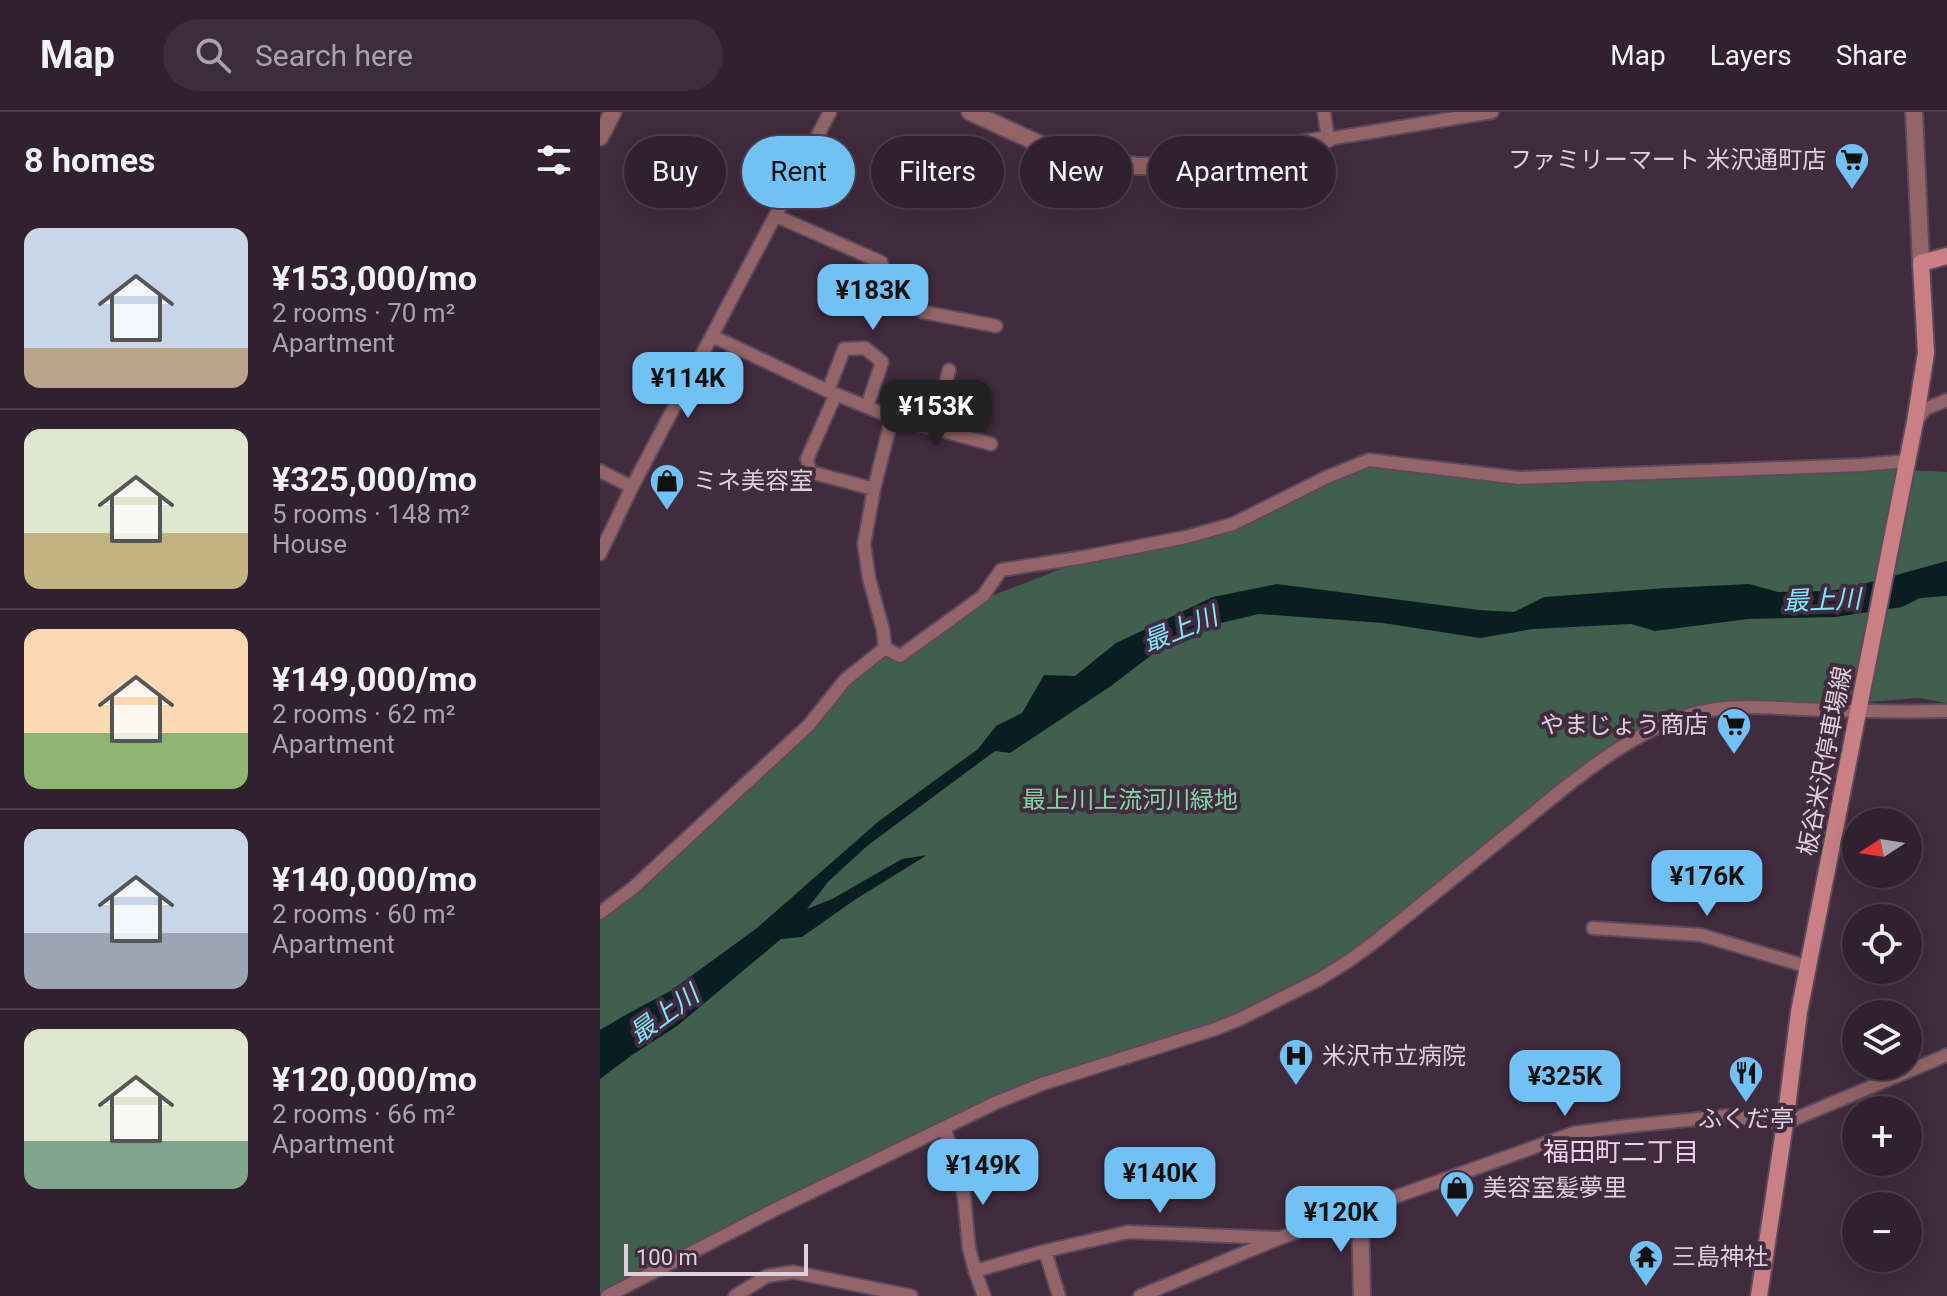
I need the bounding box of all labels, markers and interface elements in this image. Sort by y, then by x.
search box [163,19,723,91]
text: Map [40,33,115,77]
icon: search [191,33,235,77]
text: Search here [255,38,413,73]
text: Map [1610,39,1666,72]
text: Layers [1710,39,1792,72]
text: Share [1836,39,1907,72]
chip: Buy [624,136,726,208]
chip: Rent [742,136,855,208]
chip: Filters [871,136,1004,208]
chip: New [1020,136,1132,208]
chip: Apartment [1148,136,1336,208]
icon: filters [532,138,576,182]
text: 8 homes [24,140,155,180]
supermarket icon: ファミリーマート 米沢通町店 [1833,141,1871,191]
place label: ファミリーマート 米沢通町店 [1508,146,1826,174]
text: ¥153,000/mo [272,258,477,298]
icon: home [88,260,184,356]
pin: ¥183K [817,264,929,332]
text: ¥183K [835,275,911,305]
text: 2 rooms · 70 m² [272,298,455,328]
text: Apartment [272,328,395,358]
pin: ¥114K [632,352,744,420]
text: ¥114K [650,363,726,393]
pin: ¥153K [880,380,992,448]
text: ¥153K [898,391,974,421]
text: ¥325,000/mo [272,459,477,499]
icon: home [88,461,184,557]
shop icon: ミネ美容室 [648,462,686,512]
place label: ミネ美容室 [693,467,813,495]
text: 5 rooms · 148 m² [272,499,470,529]
text: House [272,529,347,559]
water label: 最上川 [1782,584,1864,616]
water label: 最上川 [1138,599,1225,658]
text: ¥149,000/mo [272,659,477,699]
icon: home [88,661,184,757]
street label: 板谷米沢停車場線 [1793,664,1857,858]
text: 2 rooms · 62 m² [272,699,455,729]
supermarket icon: やまじょう商店 [1715,706,1753,756]
place label: やまじょう商店 [1540,711,1708,739]
text: Apartment [272,729,395,759]
park label: 最上川上流河川緑地 [1022,786,1238,814]
north arrow [1842,808,1922,888]
map controls [1842,808,1922,1272]
pin: ¥176K [1651,850,1763,918]
text: ¥140,000/mo [272,859,477,899]
icon: home [88,861,184,957]
text: ¥176K [1669,861,1745,891]
text: 2 rooms · 60 m² [272,899,455,929]
button: locate [1842,904,1922,984]
text: Apartment [272,929,395,959]
water label: 最上川 [624,977,707,1049]
button: layers [1842,1000,1922,1080]
hospital icon: 米沢市立病院 [1277,1037,1315,1087]
place label: 米沢市立病院 [1322,1042,1466,1070]
pin: ¥325K [1509,1050,1621,1118]
restaurant icon: ふくだ亭 [1727,1054,1765,1104]
text: ¥120,000/mo [272,1059,477,1099]
icon: home [88,1061,184,1157]
text: ¥325K [1527,1061,1603,1091]
button: + [1842,1096,1922,1176]
text: 2 rooms · 66 m² [272,1099,455,1129]
place label: ふくだ亭 [1698,1105,1794,1133]
text: Apartment [272,1129,395,1159]
district label: 福田町二丁目 [1543,1137,1699,1167]
pin: ¥149K [927,1139,1039,1207]
pin: ¥140K [1104,1147,1216,1215]
text: ¥149K [945,1150,1021,1180]
text: ¥140K [1122,1158,1198,1188]
shop icon: 美容室髪夢里 [1438,1169,1476,1219]
place label: 美容室髪夢里 [1483,1174,1627,1202]
pin: ¥120K [1285,1186,1397,1254]
button: − [1842,1192,1922,1272]
text: ¥120K [1303,1197,1379,1227]
temple icon: 三島神社 [1627,1238,1665,1288]
scale bar [624,1240,808,1276]
place label: 三島神社 [1672,1243,1768,1271]
text: 100 m [636,1245,698,1270]

